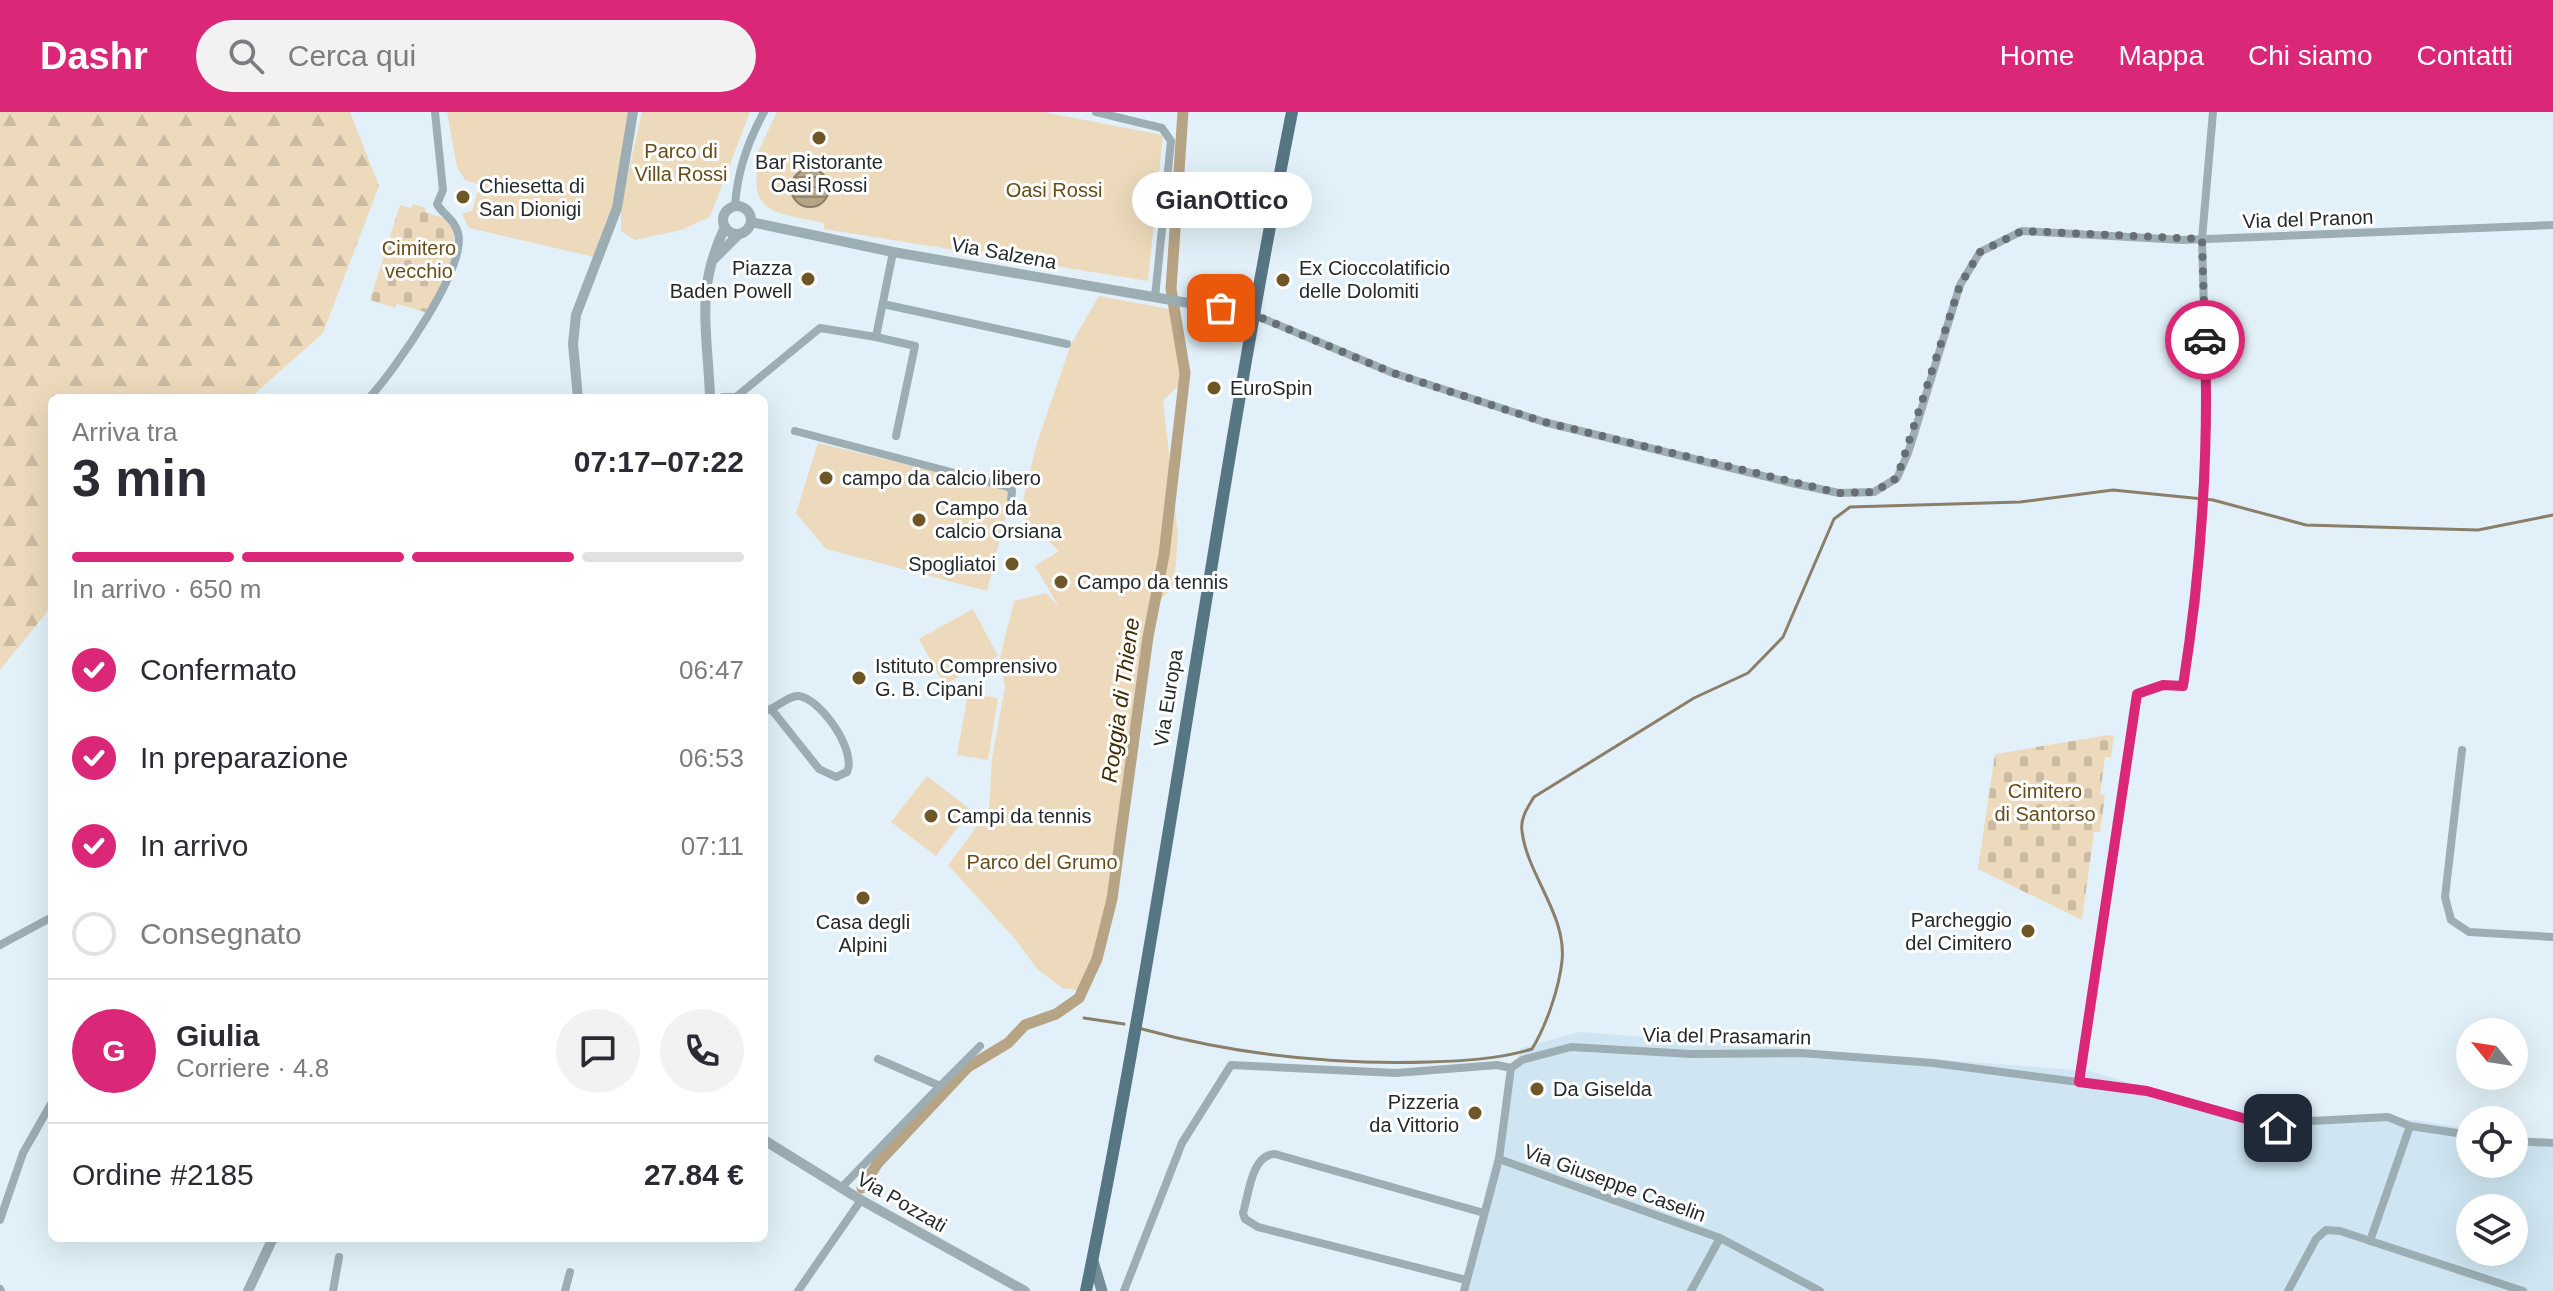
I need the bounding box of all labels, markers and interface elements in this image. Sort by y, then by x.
search box [196,20,756,92]
icon: search [224,34,268,78]
text: Dashr [40,35,148,77]
text: Cerca qui [288,39,416,72]
text: Home [2000,40,2074,71]
text: Mappa [2118,40,2204,71]
text: Chi siamo [2248,40,2373,71]
text: Contatti [2417,40,2513,71]
marker: Bar Ristorante Oasi Rossi [810,129,828,147]
park label: Parco di Villa Rossi [635,140,728,185]
place label: Bar Ristorante Oasi Rossi [755,151,883,196]
callout: GianOttico [1131,172,1311,228]
place label: Chiesetta di San Dionigi [479,175,585,220]
park label: Oasi Rossi [1006,179,1102,201]
text: GianOttico [1156,185,1288,215]
marker: Chiesetta di San Dionigi [454,188,472,206]
street label: Via del Pranon [2242,206,2374,232]
street label: Via Salzena [950,233,1059,273]
park label: Cimitero vecchio [382,237,456,282]
place label: Piazza Baden Powell [670,257,793,302]
place label: Ex Cioccolatificio delle Dolomiti [1299,257,1450,302]
marker: Piazza Baden Powell [799,270,817,288]
marker: Ex Cioccolatificio delle Dolomiti [1274,271,1292,289]
pin [1187,274,1255,342]
icon: bag [1199,286,1243,330]
courier [2165,300,2245,380]
icon: car [2183,318,2227,362]
place label: EuroSpin [1230,377,1312,399]
marker: EuroSpin [1205,379,1223,397]
text: Arriva tra [72,417,177,447]
text: 07:17–07:22 [574,445,744,478]
text: 3 min [72,449,208,507]
place label: campo da calcio libero [842,467,1041,489]
marker: campo da calcio libero [817,469,835,487]
place label: Campo da calcio Orsiana [935,497,1063,542]
marker: Campo da calcio Orsiana [910,511,928,529]
place label: Spogliatoi [908,553,996,575]
marker: Spogliatoi [1003,555,1021,573]
place label: Campo da tennis [1077,571,1228,593]
marker: Campo da tennis [1052,573,1070,591]
text: In arrivo · 650 m [72,574,261,604]
water label: Roggia di Thiene [1097,616,1144,784]
street label: Via Europa [1149,647,1187,748]
icon: check [72,648,116,692]
text: Confermato [140,653,297,686]
text: 06:47 [679,655,744,685]
place label: Istituto Comprensivo G. B. Cipani [875,655,1057,700]
marker: Istituto Comprensivo G. B. Cipani [850,669,868,687]
icon: check [72,736,116,780]
text: In preparazione [140,741,348,774]
text: 06:53 [679,743,744,773]
park label: Cimitero di Santorso [1994,780,2096,825]
place label: Campi da tennis [947,805,1092,827]
marker: Campi da tennis [922,807,940,825]
icon: check [72,824,116,868]
text: In arrivo [140,829,248,862]
text: 07:11 [681,831,744,861]
park label: Parco del Grumo [966,851,1118,873]
marker: Casa degli Alpini [854,889,872,907]
place label: Parcheggio del Cimitero [1905,909,2012,954]
place label: Casa degli Alpini [816,911,910,956]
text: Consegnato [140,917,302,950]
marker: Parcheggio del Cimitero [2019,922,2037,940]
button: chat [556,1009,640,1093]
button: phone [660,1009,744,1093]
north arrow [2456,1018,2528,1090]
map controls [2456,1018,2528,1266]
text: Giulia [176,1019,259,1052]
street label: Via del Prasamarin [1643,1024,1811,1048]
text: G [102,1034,126,1067]
text: Corriere · 4.8 [176,1053,329,1083]
place label: Da Giselda [1553,1078,1653,1100]
marker: Da Giselda [1528,1080,1546,1098]
place label: Pizzeria da Vittorio [1369,1091,1460,1136]
pin [2244,1094,2312,1162]
marker: Pizzeria da Vittorio [1466,1104,1484,1122]
icon: home [2256,1106,2300,1150]
button: locate [2456,1106,2528,1178]
street label: Via Giuseppe Caselin [1521,1140,1709,1226]
text: Ordine #2185 [72,1158,254,1191]
text: 27.84 € [644,1158,744,1191]
street label: Via Pozzati [853,1168,951,1236]
button: layers [2456,1194,2528,1266]

